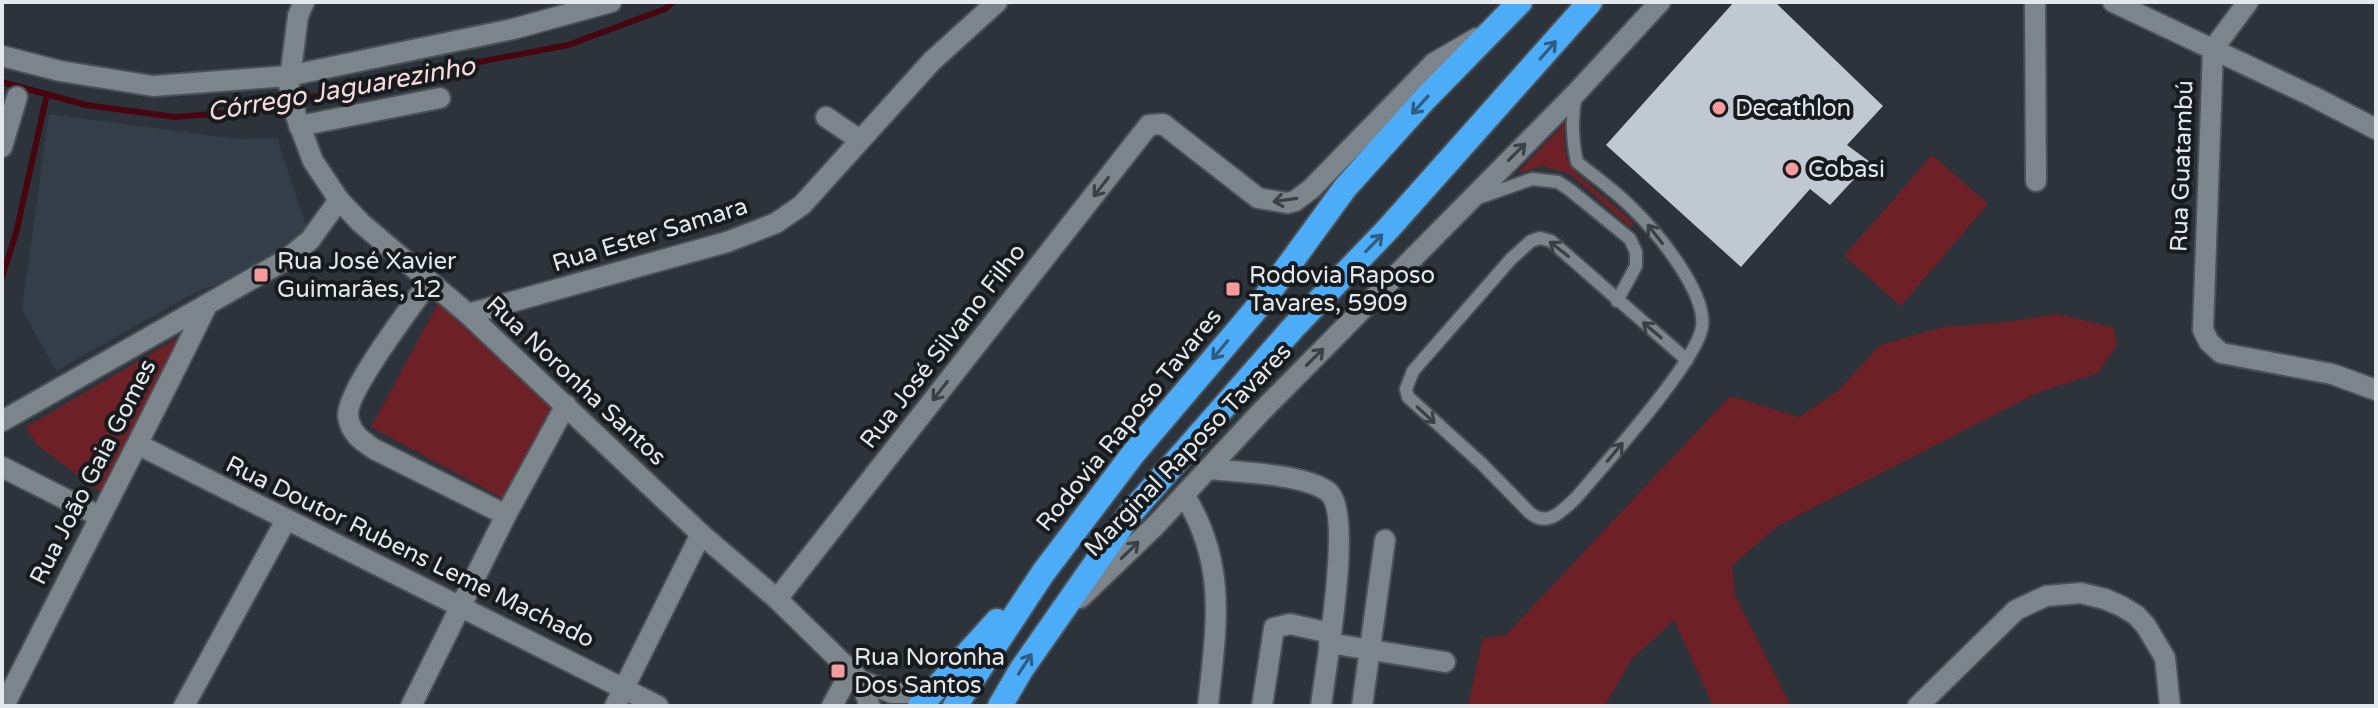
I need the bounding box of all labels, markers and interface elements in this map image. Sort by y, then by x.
one-way arrow [1539,41,1557,61]
water label: Córrego Jaguarezinho [205,50,479,128]
street label: Rua Guatambú [2165,80,2199,252]
place label: Decathlon [1735,94,1851,123]
one-way arrow [1411,95,1429,115]
marker: Decathlon [1710,99,1728,117]
one-way arrow [1507,143,1526,162]
place label: Cobasi [1808,155,1885,184]
marker: Cobasi [1783,160,1801,178]
one-way arrow [1092,176,1110,197]
street label: Rua Ester Samara [549,192,751,278]
one-way arrow [1272,193,1298,208]
one-way arrow [1646,224,1663,245]
one-way arrow [1364,234,1383,254]
street label: Rua José Silvano Filho [854,238,1032,454]
one-way arrow [1549,240,1570,257]
place label: Rua José Xavier Guimarães, 12 [277,247,457,304]
place label: Rodovia Raposo Tavares, 5909 [1249,261,1435,318]
marker: Rua José Xavier Guimarães, 12 [252,266,270,284]
marker: Rodovia Raposo Tavares, 5909 [1224,280,1242,298]
street label: Rua Noronha Santos [480,290,672,472]
street label: Rodovia Raposo Tavares [1030,303,1228,537]
one-way arrow [1642,321,1663,339]
street label: Marginal Raposo Tavares [1078,337,1298,563]
one-way arrow [1212,340,1230,360]
one-way arrow [1305,348,1324,367]
street label: Rua João Gaia Gomes [24,355,162,589]
one-way arrow [932,380,949,401]
one-way arrow [1416,406,1436,425]
one-way arrow [1606,442,1624,462]
street label: Rua Doutor Rubens Leme Machado [221,450,599,654]
one-way arrow [1119,541,1139,560]
place label: Rua Noronha Dos Santos [854,643,1005,700]
one-way arrow [1017,653,1034,675]
marker: Rua Noronha Dos Santos [829,662,847,680]

